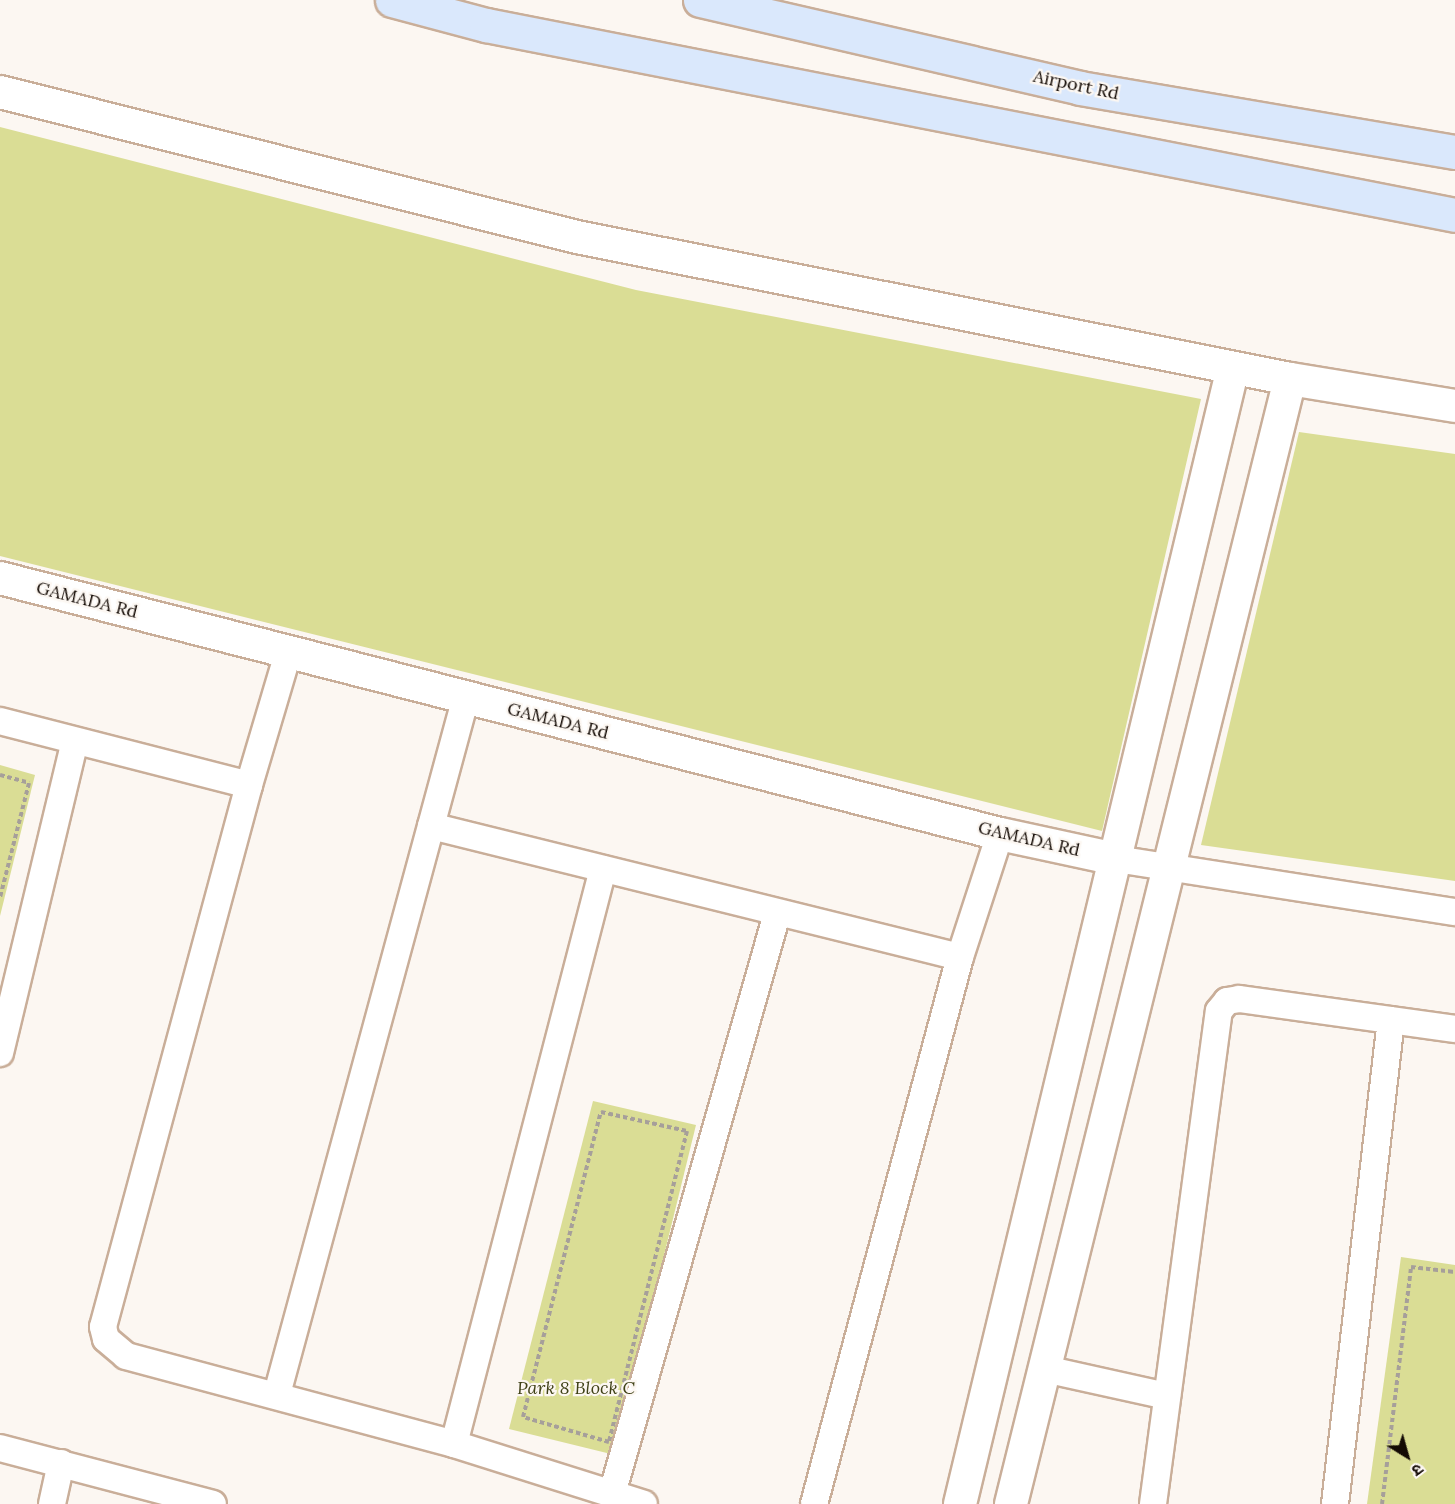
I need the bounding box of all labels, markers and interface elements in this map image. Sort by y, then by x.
street label: Airport Rd [1031,65,1121,105]
street label: GAMADA Rd [34,577,140,623]
street label: GAMADA Rd [505,698,611,744]
street label: GAMADA Rd [976,817,1082,861]
park label: Park 8 Block C [517,1377,635,1399]
north arrow [1377,1426,1437,1486]
text: उ [1408,1460,1428,1481]

